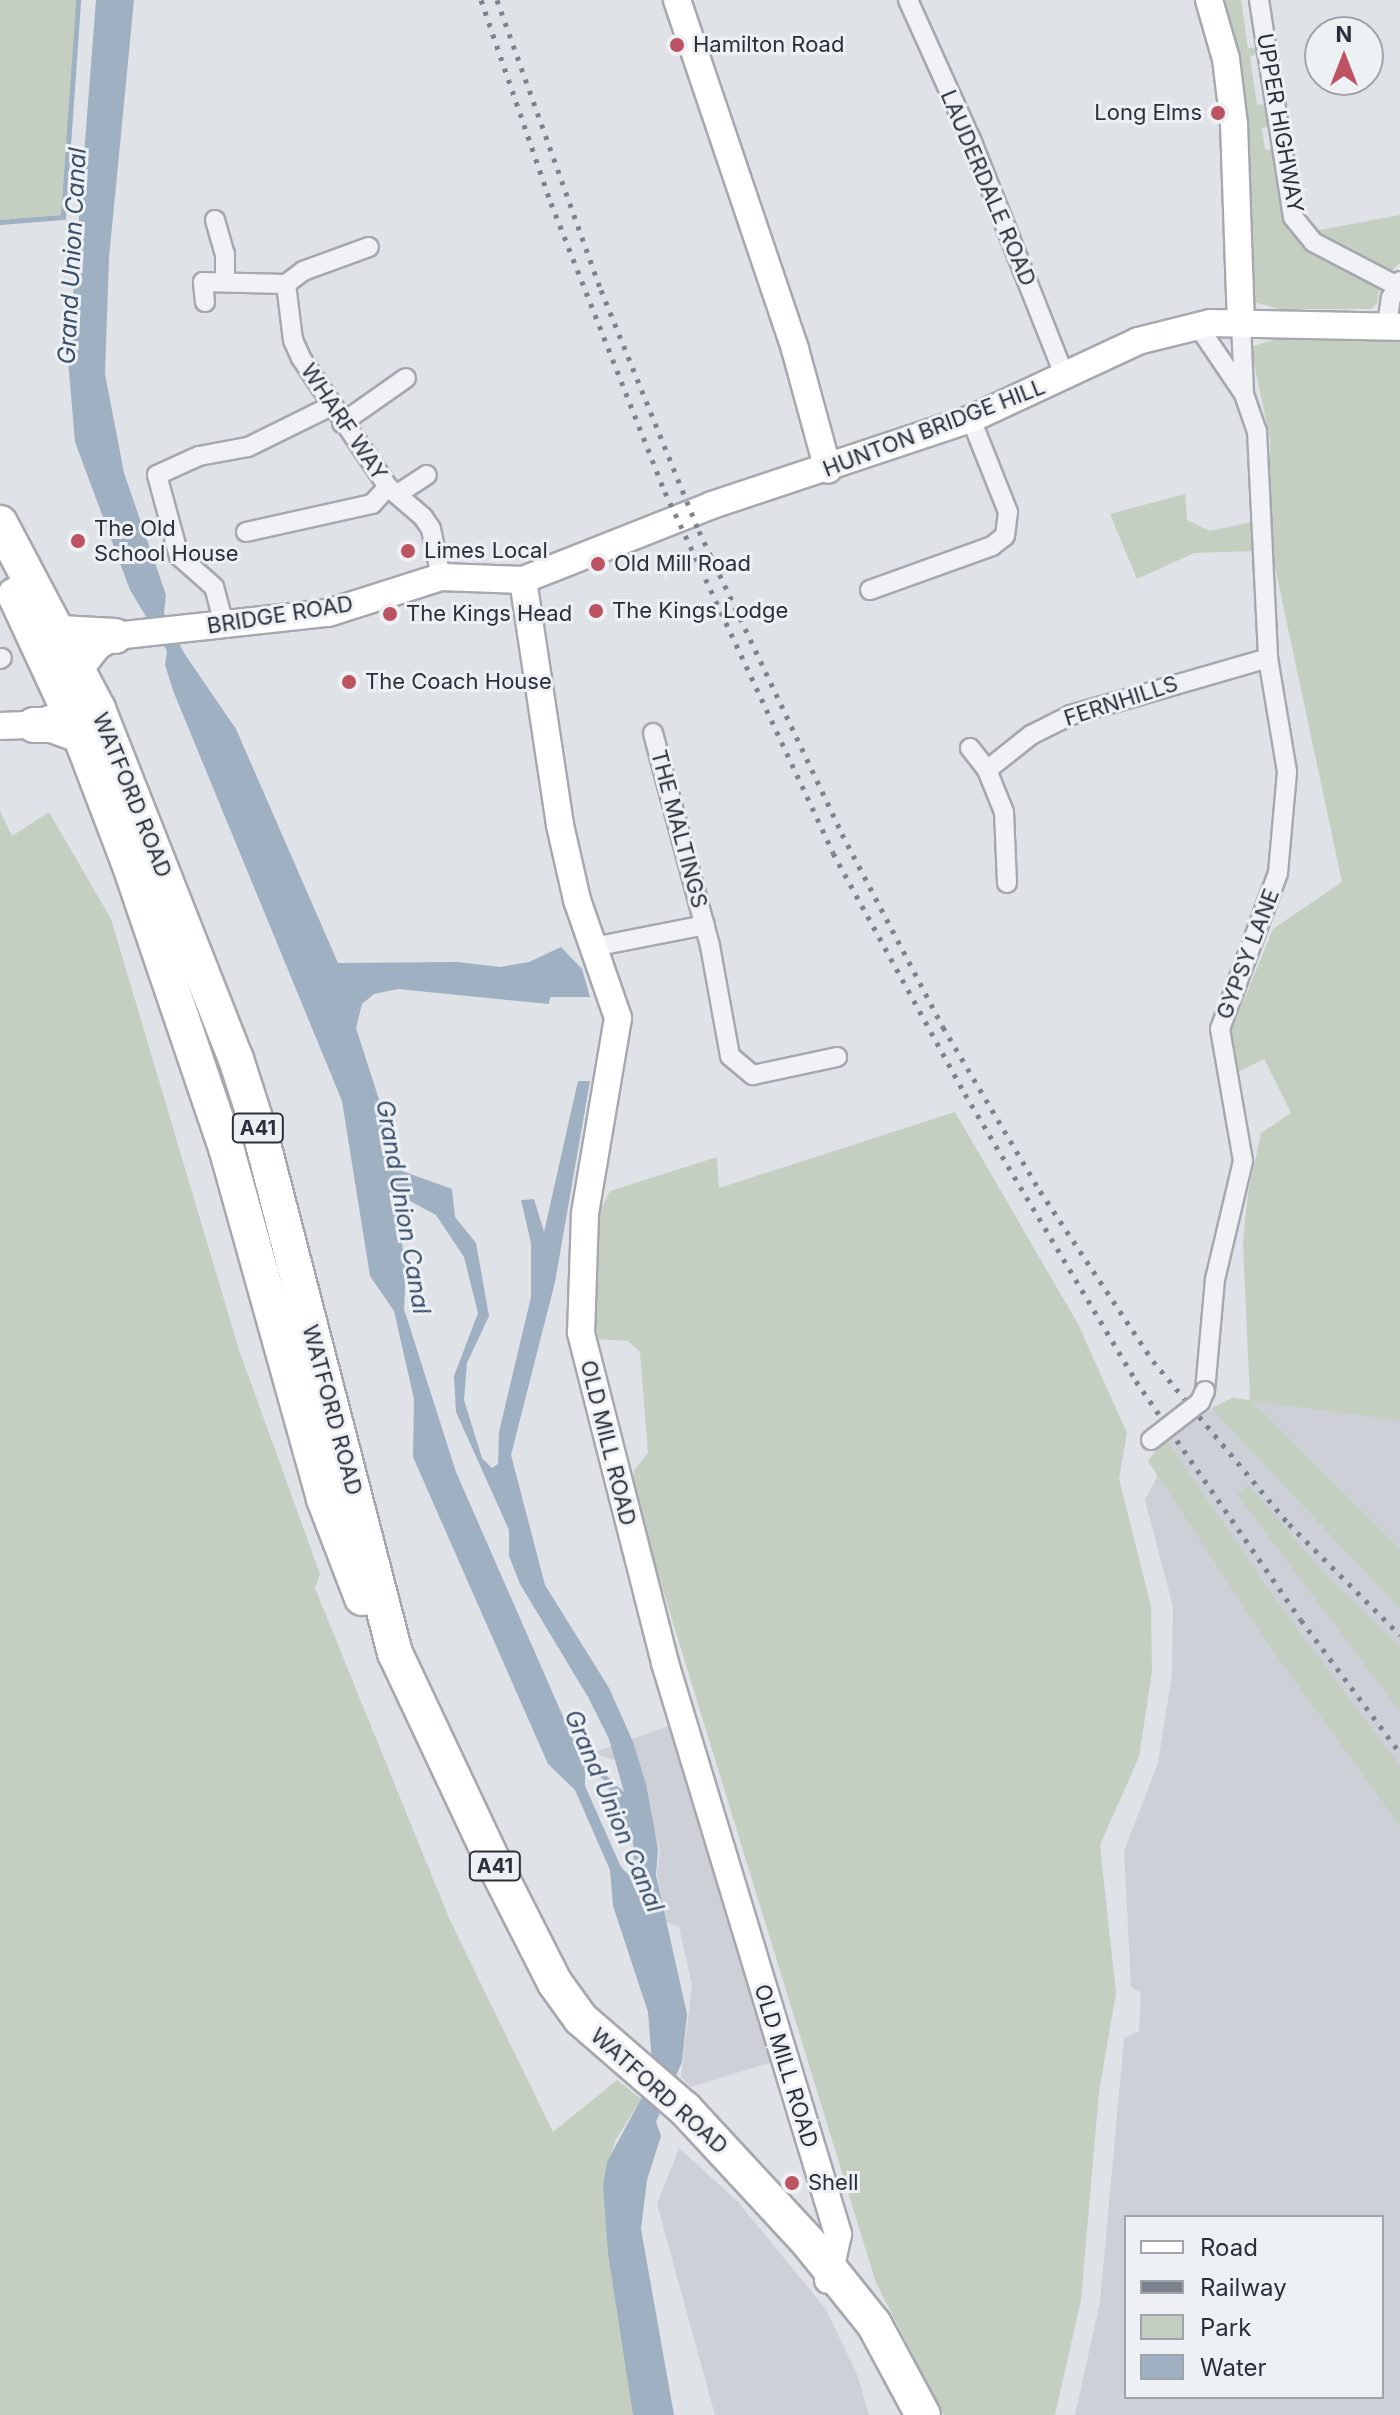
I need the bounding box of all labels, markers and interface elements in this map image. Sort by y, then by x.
north arrow [1304,16,1384,96]
text: N [1336,21,1352,47]
street label: UPPER HIGHWAY [1251,31,1309,215]
place label: Hamilton Road [693,32,844,58]
marker: Hamilton Road [668,36,686,54]
street label: LAUDERDALE ROAD [935,86,1041,290]
place label: Long Elms [1094,100,1202,126]
marker: Long Elms [1209,104,1227,122]
water label: Grand Union Canal [52,147,92,365]
street label: WHARF WAY [295,358,393,486]
street label: HUNTON BRIDGE HILL [819,373,1049,483]
place label: The Old School House [94,515,239,566]
marker: The Old School House [69,532,87,550]
place label: Limes Local [424,538,548,564]
marker: Limes Local [399,542,417,560]
place label: Old Mill Road [614,551,751,577]
marker: Old Mill Road [589,555,607,573]
street label: BRIDGE ROAD [205,590,355,640]
place label: The Kings Lodge [612,598,788,624]
place label: The Kings Head [406,601,572,627]
marker: The Kings Lodge [587,602,605,620]
marker: The Kings Head [381,605,399,623]
place label: The Coach House [365,669,552,695]
street label: FERNHILLS [1061,670,1181,732]
marker: The Coach House [340,673,358,691]
street label: WATFORD ROAD [87,709,177,881]
street label: THE MALTINGS [645,747,713,911]
street label: GYPSY LANE [1211,885,1285,1023]
water label: Grand Union Canal [370,1098,436,1316]
road number: A41 [230,1112,286,1144]
street label: WATFORD ROAD [297,1322,367,1498]
street label: OLD MILL ROAD [575,1358,641,1528]
water label: Grand Union Canal [558,1705,670,1917]
road number: A41 [467,1850,523,1882]
street label: OLD MILL ROAD [749,1981,823,2151]
street label: WATFORD ROAD [585,2023,733,2159]
place label: Shell [808,2170,859,2196]
marker: Shell [783,2174,801,2192]
legend [1124,2215,1384,2399]
text: Road [1200,2233,1258,2262]
text: Railway [1200,2273,1287,2302]
text: Park [1200,2313,1251,2342]
text: Water [1200,2353,1267,2382]

